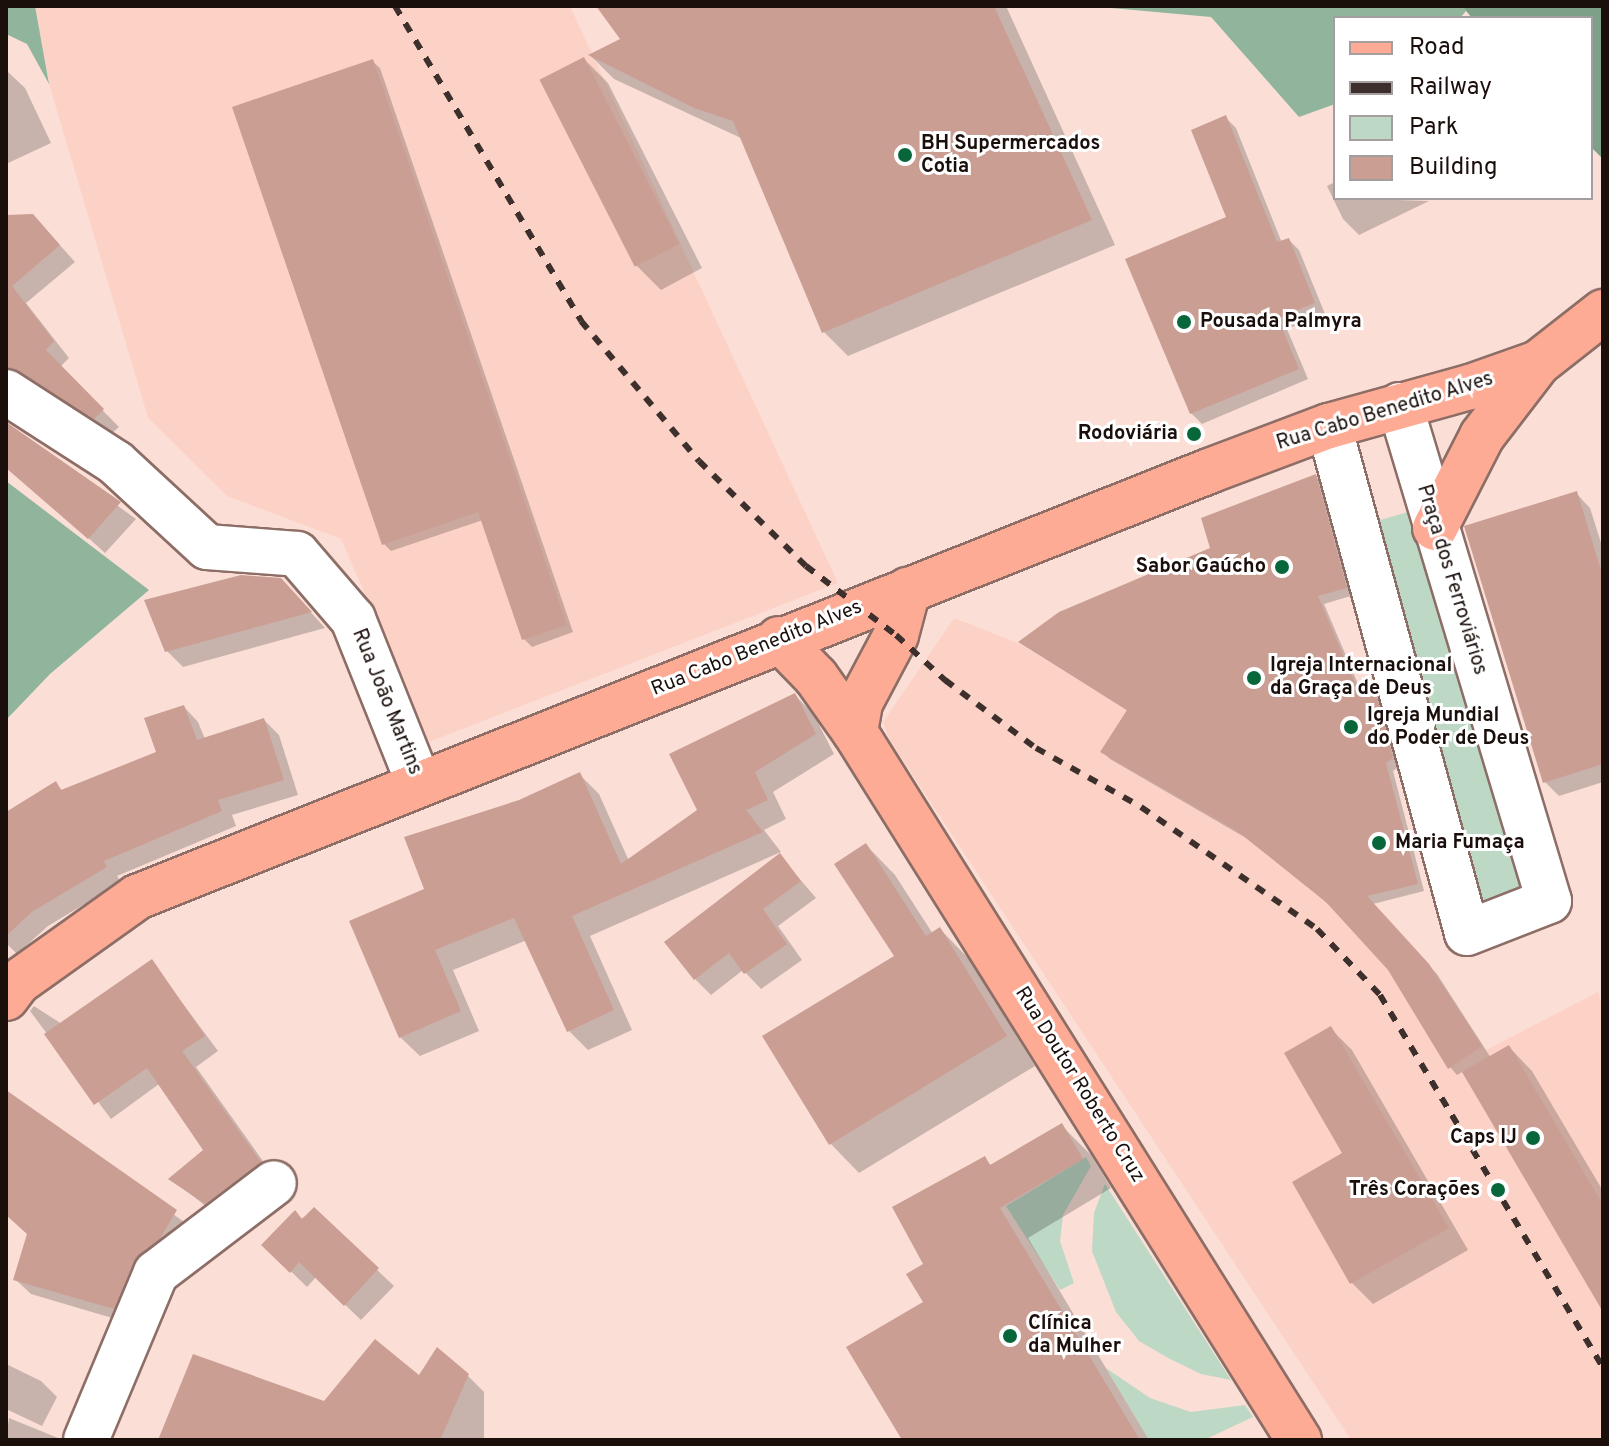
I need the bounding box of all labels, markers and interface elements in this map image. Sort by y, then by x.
legend [1333,16,1593,200]
text: Road [1409,33,1465,63]
text: Railway [1409,73,1492,103]
text: Park [1409,113,1459,143]
place label: BH Supermercados Cotia [921,132,1100,179]
marker: BH Supermercados Cotia [896,146,914,164]
text: Building [1409,153,1498,183]
place label: Pousada Palmyra [1200,310,1362,334]
marker: Pousada Palmyra [1175,313,1193,331]
street label: Rua Cabo Benedito Alves [1273,368,1497,456]
place label: Rodoviária [1078,422,1178,446]
marker: Rodoviária [1185,425,1203,443]
street label: Praça dos Ferroviários [1411,482,1491,678]
place label: Sabor Gaúcho [1136,555,1266,579]
marker: Sabor Gaúcho [1273,558,1291,576]
street label: Rua Cabo Benedito Alves [648,596,866,702]
street label: Rua João Martins [346,626,426,778]
place label: Igreja Internacional da Graça de Deus [1270,654,1452,701]
marker: Igreja Internacional da Graça de Deus [1245,669,1263,687]
place label: Igreja Mundial do Poder de Deus [1367,704,1529,751]
marker: Igreja Mundial do Poder de Deus [1342,718,1360,736]
place label: Maria Fumaça [1395,831,1525,855]
marker: Maria Fumaça [1370,834,1388,852]
street label: Rua Doutor Roberto Cruz [1009,983,1149,1187]
place label: Caps IJ [1450,1126,1517,1150]
marker: Caps IJ [1524,1129,1542,1147]
place label: Três Corações [1349,1178,1480,1202]
marker: Três Corações [1487,1179,1509,1201]
place label: Clínica da Mulher [1028,1312,1121,1359]
marker: Clínica da Mulher [999,1325,1021,1347]

